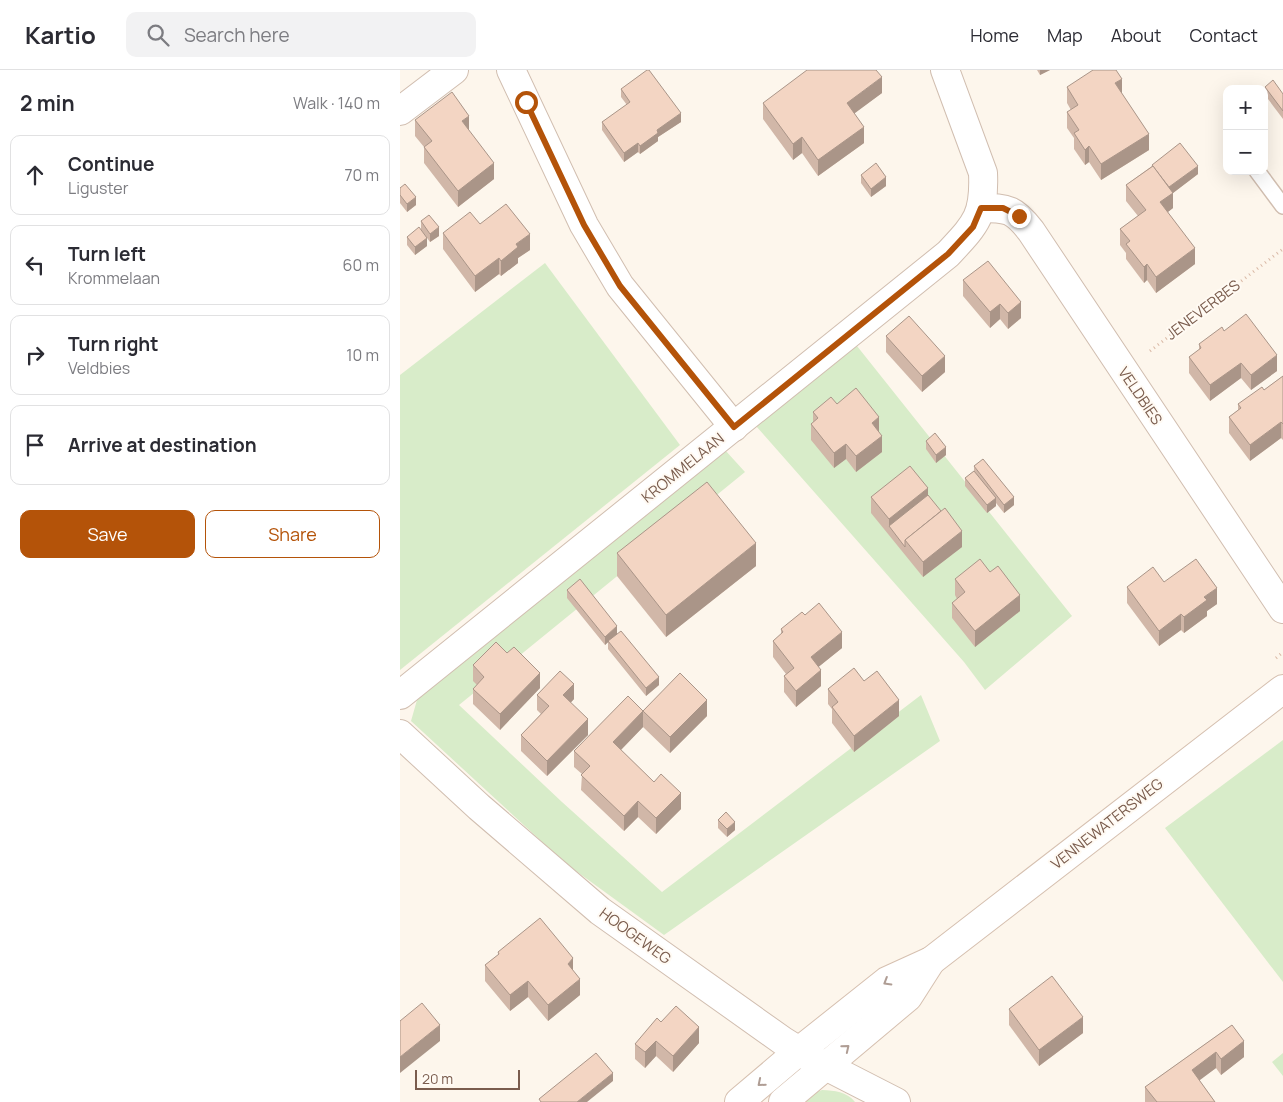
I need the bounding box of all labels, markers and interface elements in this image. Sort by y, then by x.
search box [126,12,476,57]
text: Kartio [25,18,96,51]
icon: search [144,21,172,49]
text: Search here [184,22,290,48]
text: Home [970,23,1019,47]
text: Map [1047,23,1083,47]
text: About [1111,23,1161,47]
text: Contact [1189,23,1258,47]
map controls [1223,85,1268,175]
button: + [1223,85,1268,130]
text: 2 min [20,89,75,117]
route start [515,91,538,114]
text: Walk · 140 m [293,92,380,114]
button: − [1223,130,1268,175]
text: Continue [68,151,154,177]
icon: ahead [21,161,49,189]
text: 70 m [344,164,379,186]
text: Liguster [68,177,129,199]
route end [1008,205,1031,228]
text: Turn left [68,241,146,267]
icon: left [21,251,49,279]
text: 60 m [343,254,379,276]
text: Krommelaan [68,267,160,289]
street label: JENEVERBES [1161,275,1244,344]
text: Turn right [68,331,158,357]
icon: right [21,341,49,369]
text: 10 m [346,344,379,366]
text: Veldbies [68,357,130,379]
street label: VELDBIES [1113,363,1167,429]
street label: KROMMELAAN [637,428,728,507]
icon: arrive [21,431,49,459]
text: Arrive at destination [68,432,257,458]
button: Save [20,510,195,558]
button: Share [205,510,380,558]
street label: VENNEWATERSWEG [1046,773,1167,874]
street label: HOOGEWEG [595,902,676,969]
one-way arrow [884,976,893,986]
one-way arrow [841,1044,850,1053]
scale bar [415,1067,520,1090]
text: 20 m [422,1069,453,1088]
one-way arrow [757,1078,766,1087]

